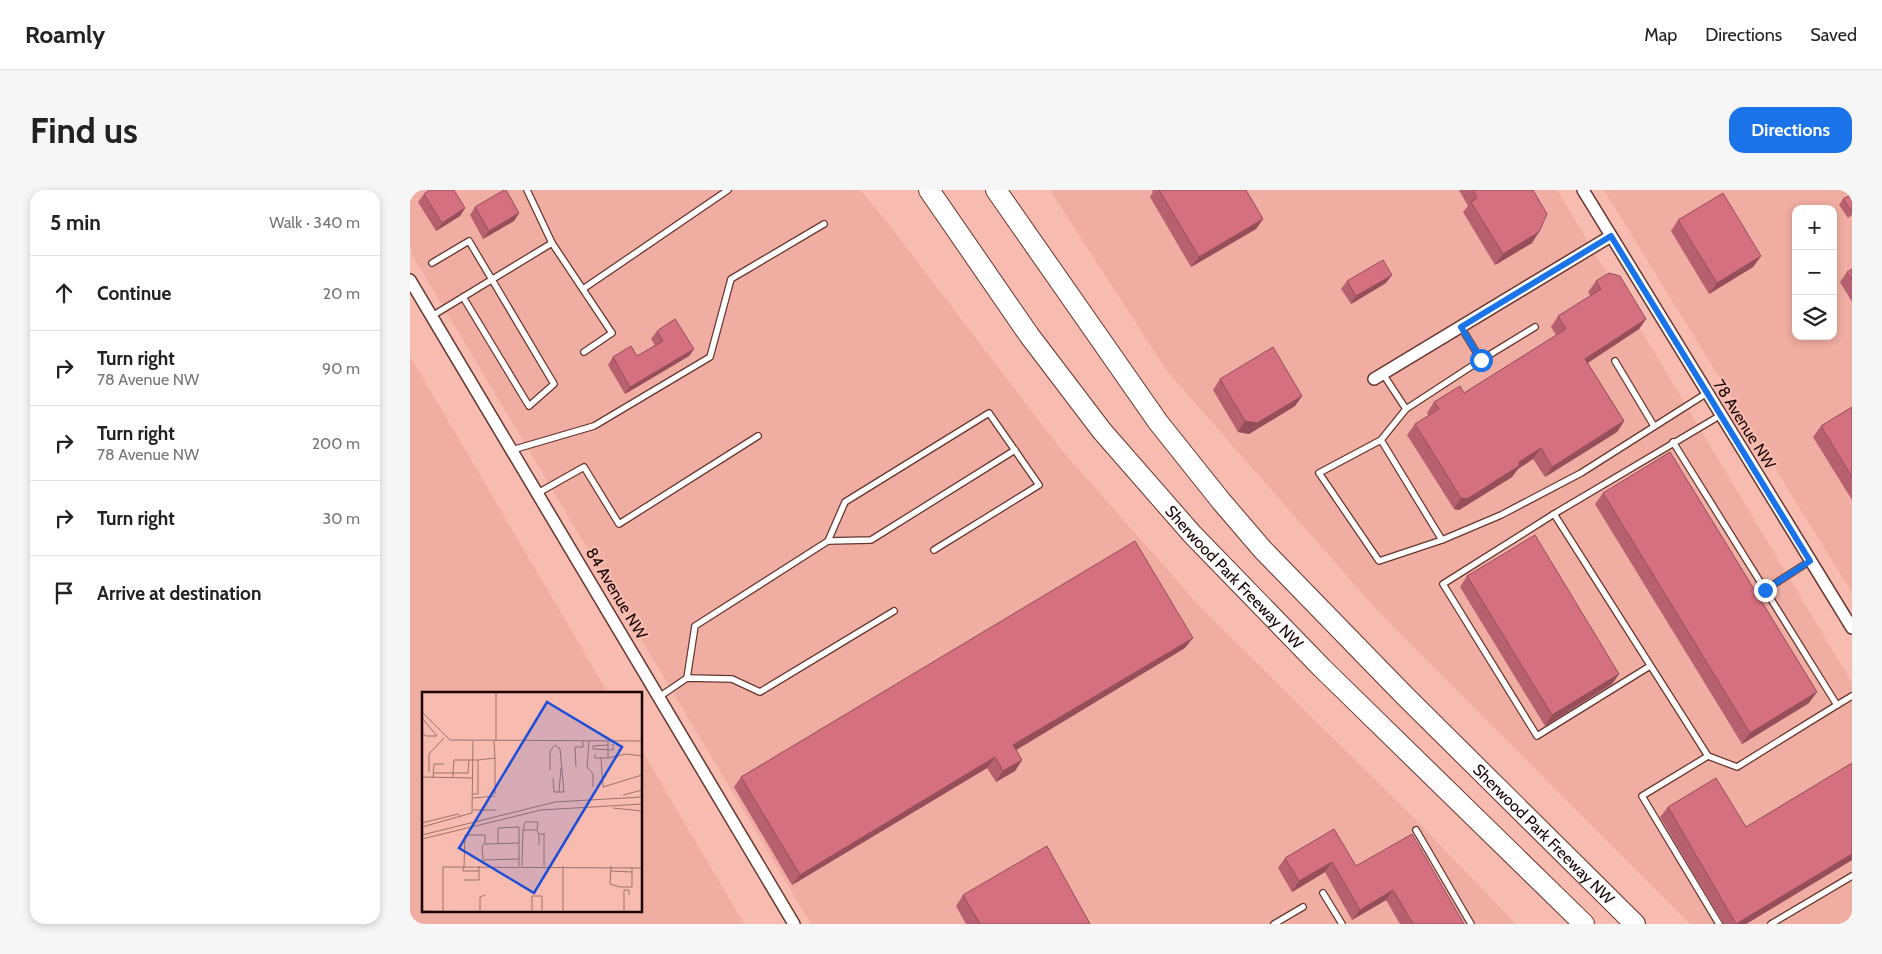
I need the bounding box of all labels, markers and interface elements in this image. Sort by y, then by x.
text: Roamly [25,20,105,49]
text: Map [1644,24,1677,46]
text: Directions [1705,24,1782,46]
text: Saved [1810,24,1857,46]
button: Directions [1729,107,1852,153]
text: Find us [30,109,138,152]
map controls [1792,205,1837,340]
button: + [1792,205,1837,250]
text: 5 min [50,210,101,235]
text: Walk · 340 m [269,213,360,232]
button: − [1792,250,1837,295]
icon: ahead [50,279,78,307]
text: Continue [97,282,171,305]
text: 20 m [323,284,360,303]
button: layers [1792,295,1837,340]
text: Turn right [97,347,175,370]
route start [1470,349,1493,372]
icon: right [50,354,78,382]
text: 90 m [322,359,360,378]
text: 78 Avenue NW [97,370,199,389]
street label: 78 Avenue NW [1709,376,1780,473]
text: Turn right [97,422,175,445]
icon: right [50,429,78,457]
text: 200 m [312,434,360,453]
text: 78 Avenue NW [97,445,199,464]
street label: Sherwood Park Freeway NW [1161,502,1308,654]
icon: right [50,504,78,532]
text: Turn right [97,507,175,530]
text: 30 m [323,509,360,528]
street label: 84 Avenue NW [582,544,652,643]
icon: arrive [50,579,78,607]
route end [1754,579,1777,602]
text: Arrive at destination [97,582,261,605]
inset map [422,692,642,912]
street label: Sherwood Park Freeway NW [1469,760,1619,909]

